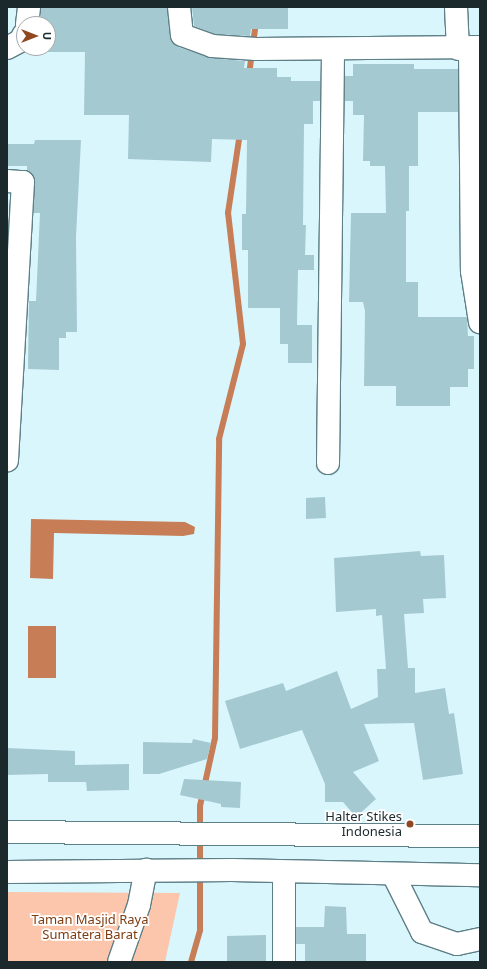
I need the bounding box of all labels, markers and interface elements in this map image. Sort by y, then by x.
north arrow [16,16,56,56]
text: U [40,32,55,40]
place label: Halter Stikes Indonesia [325,809,402,840]
marker: Halter Stikes Indonesia [405,819,415,829]
park label: Taman Masjid Raya Sumatera Barat [31,912,149,943]

